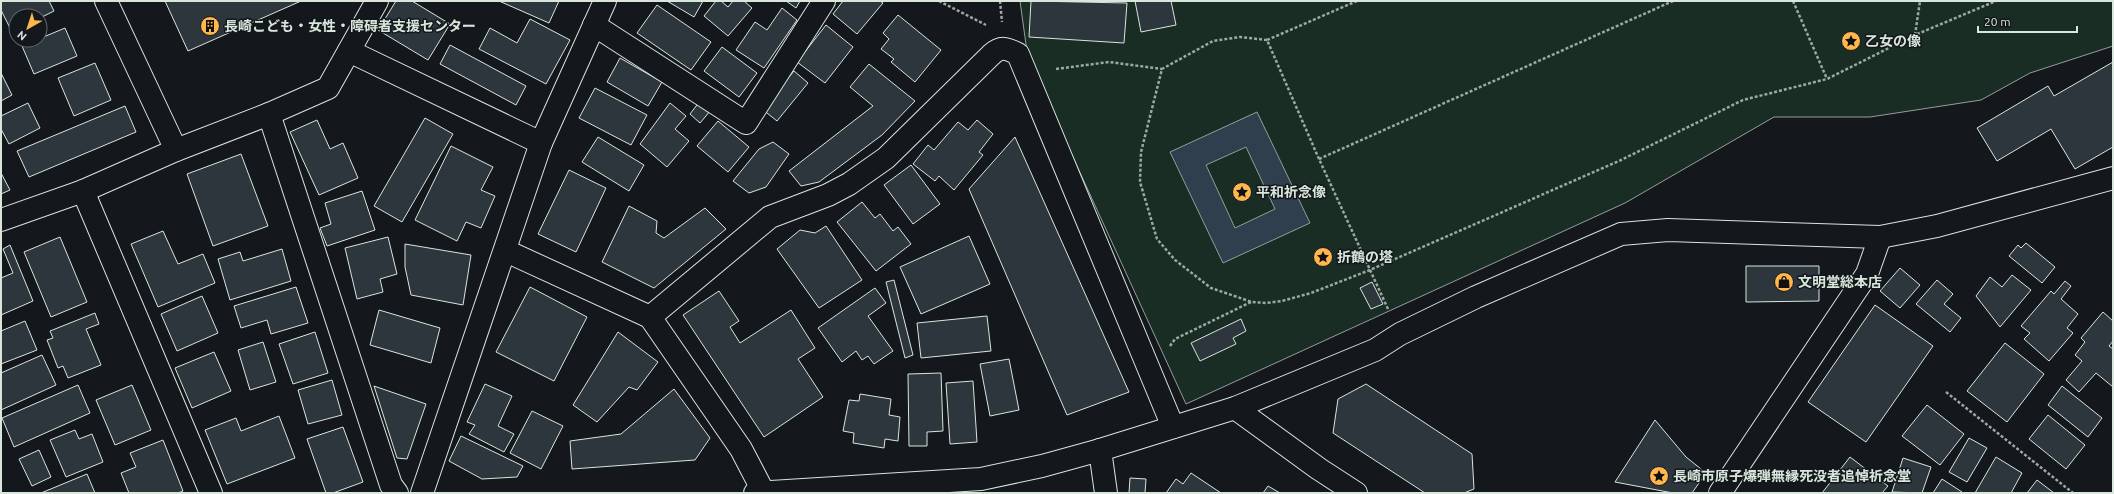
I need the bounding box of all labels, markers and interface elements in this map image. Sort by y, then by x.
north arrow [8,8,48,48]
scale bar [1978,8,2077,34]
building icon: 長崎こども・女性・障碍者支援センター [199,15,221,37]
text: 20 m [1984,15,2011,28]
place label: 長崎こども・女性・障碍者支援センター [224,18,476,34]
text: N [15,29,29,43]
place icon: 乙女の像 [1840,30,1862,52]
place label: 乙女の像 [1865,33,1921,49]
place icon: 平和祈念像 [1231,181,1253,203]
place label: 平和祈念像 [1256,184,1326,200]
place icon: 折鶴の塔 [1312,246,1334,268]
place label: 折鶴の塔 [1337,249,1393,265]
shop icon: 文明堂総本店 [1773,271,1795,293]
place label: 文明堂総本店 [1798,274,1882,290]
place icon: 長崎市原子爆弾無縁死没者追悼祈念堂 [1648,465,1670,487]
place label: 長崎市原子爆弾無縁死没者追悼祈念堂 [1673,468,1911,484]

